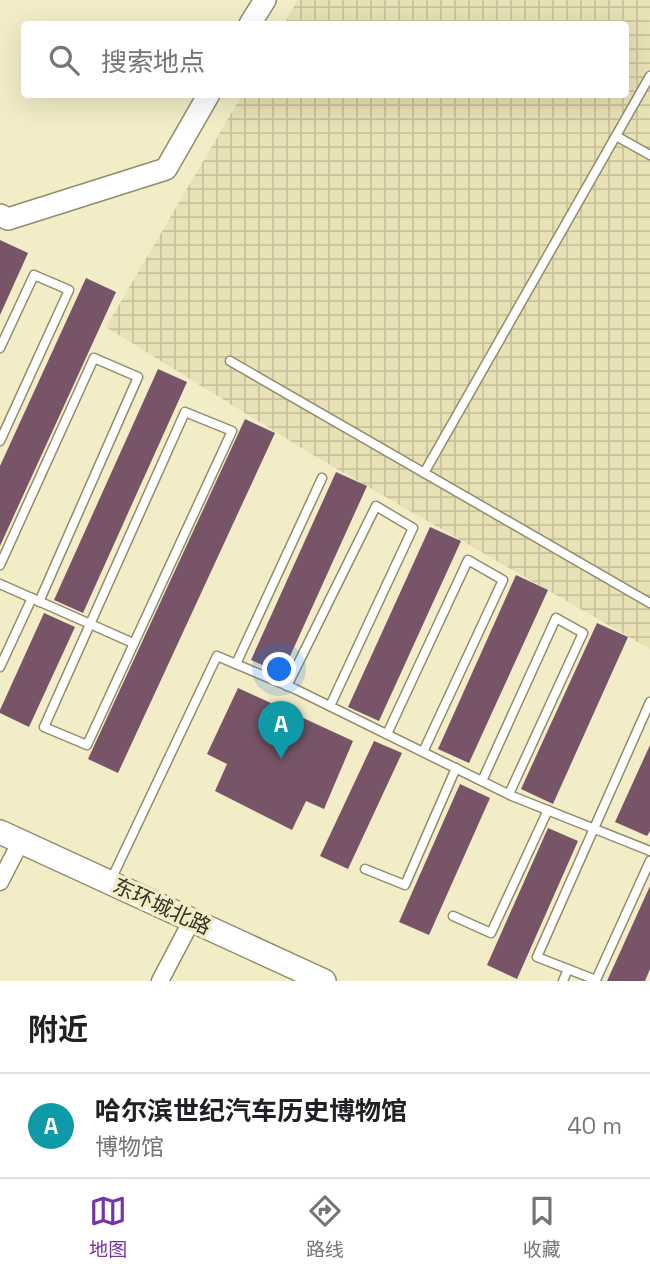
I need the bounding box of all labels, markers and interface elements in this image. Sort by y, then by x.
search box [21,21,629,98]
icon: search [45,41,83,79]
text: 搜索地点 [101,45,205,79]
your location [262,652,296,686]
pin: A [258,701,304,759]
street label: 东环城北路 [109,872,215,940]
text: 附近 [28,1010,88,1049]
text: 哈尔滨世纪汽车历史博物馆 [95,1094,407,1128]
text: A [44,1111,58,1141]
text: 40 m [567,1111,622,1141]
text: 博物馆 [95,1132,164,1162]
tab: 地图 [89,1192,127,1262]
tab: 路线 [306,1192,344,1262]
tab: 收藏 [523,1192,561,1262]

